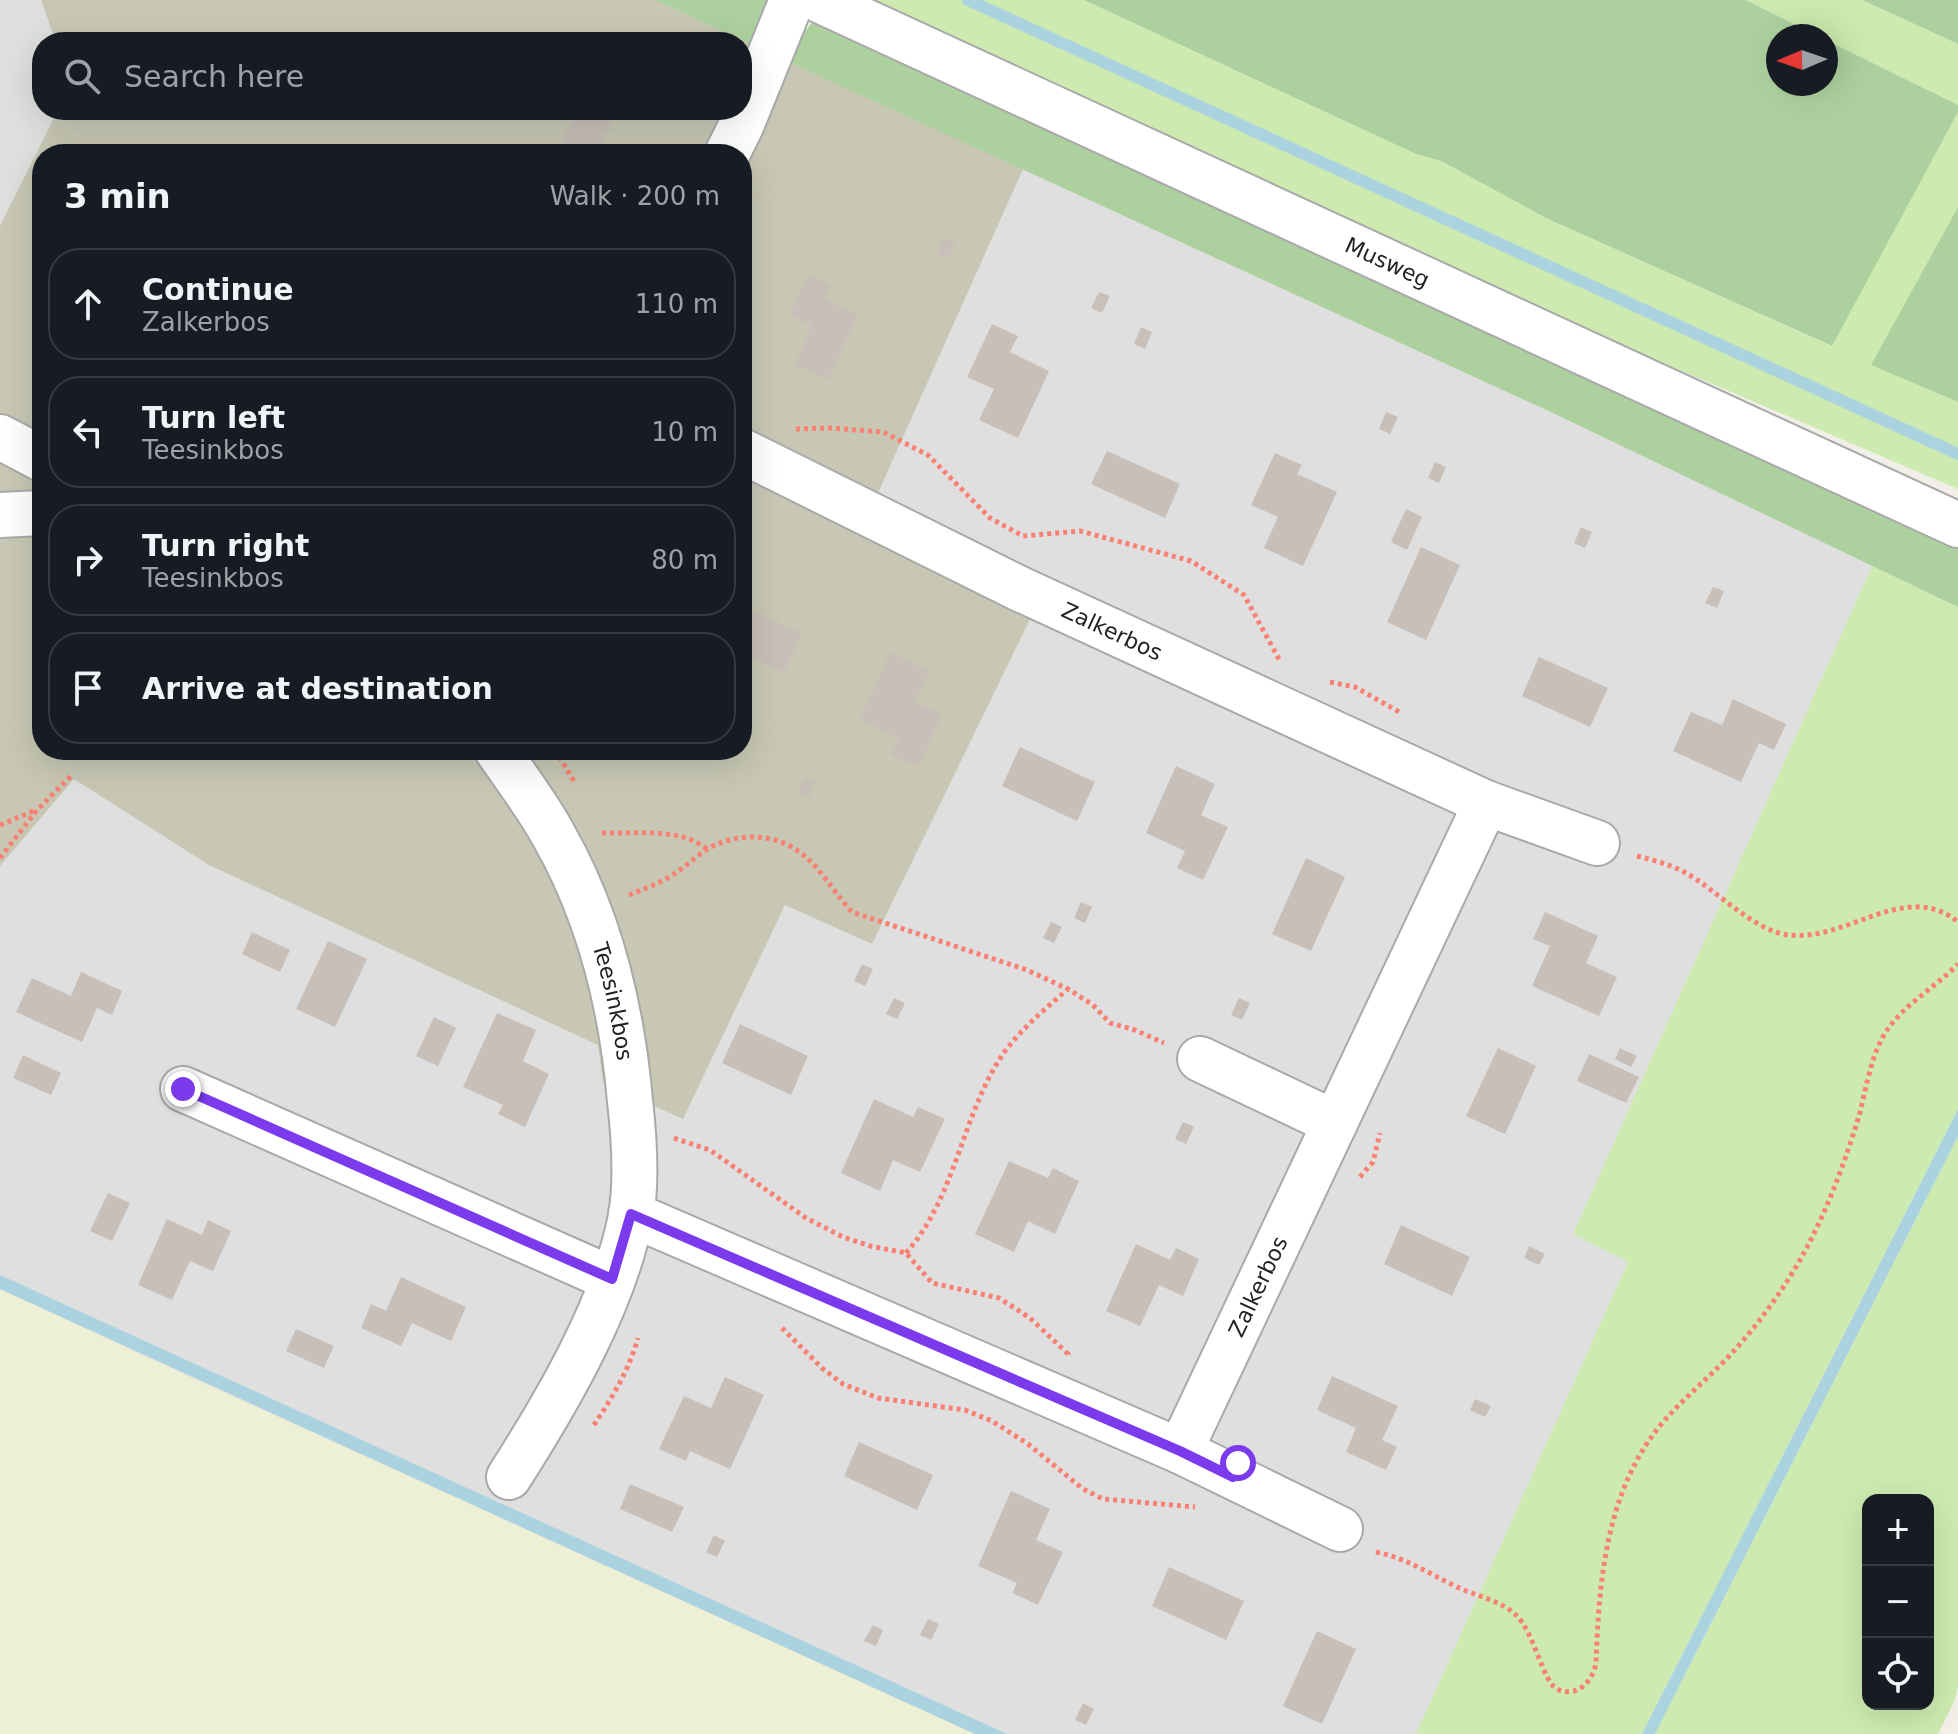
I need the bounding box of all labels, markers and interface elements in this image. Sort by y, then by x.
north arrow [1766,24,1838,96]
search box [32,32,752,120]
icon: search [60,54,104,98]
text: Search here [124,59,304,94]
text: 3 min [64,176,171,216]
text: Walk · 200 m [550,181,720,211]
street label: Musweg [1341,232,1433,293]
text: Continue [142,272,294,307]
icon: ahead [66,282,110,326]
text: 110 m [635,289,718,319]
text: Zalkerbos [142,307,270,337]
text: Turn left [142,400,285,435]
icon: left [66,410,110,454]
text: 10 m [651,417,718,447]
text: Teesinkbos [142,435,284,465]
text: Turn right [142,528,309,563]
icon: right [66,538,110,582]
text: 80 m [651,545,718,575]
text: Teesinkbos [142,563,284,593]
street label: Zalkerbos [1058,597,1166,666]
icon: arrive [66,666,110,710]
text: Arrive at destination [142,671,493,706]
street label: Teesinkbos [587,939,637,1062]
route end [165,1071,201,1107]
street label: Zalkerbos [1224,1232,1293,1341]
route start [1220,1445,1256,1481]
map controls [1862,1494,1934,1710]
button: + [1862,1494,1934,1566]
button: − [1862,1566,1934,1638]
button: locate [1862,1638,1934,1710]

